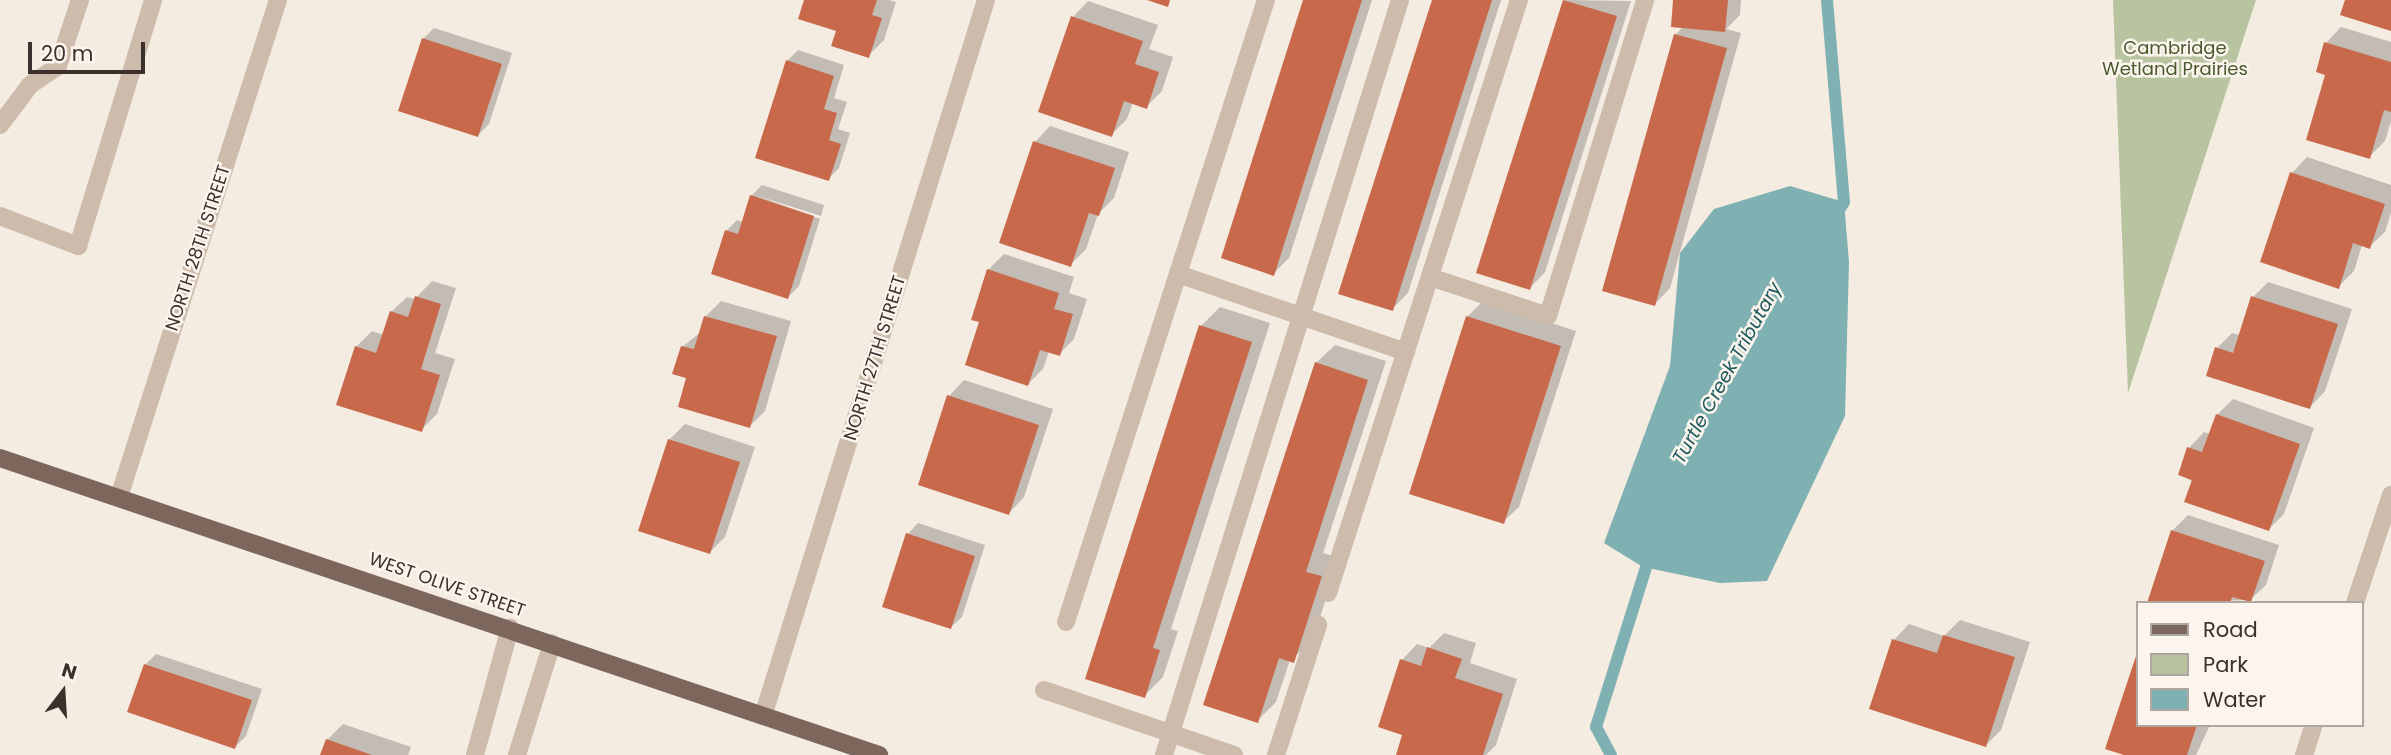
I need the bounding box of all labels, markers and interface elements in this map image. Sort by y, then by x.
scale bar [32,28,149,72]
park label: Cambridge Wetland Prairies [2102,38,2248,80]
text: 20 m [41,39,94,68]
street label: NORTH 28TH STREET [161,162,235,334]
street label: NORTH 27TH STREET [840,273,910,443]
water label: Turtle Creek Tributary [1668,278,1786,468]
street label: WEST OLIVE STREET [366,548,528,622]
legend [2136,601,2363,727]
text: Road [2203,615,2258,644]
text: Park [2203,650,2248,679]
text: N [58,656,80,686]
north arrow [28,657,98,727]
text: Water [2203,685,2266,714]

